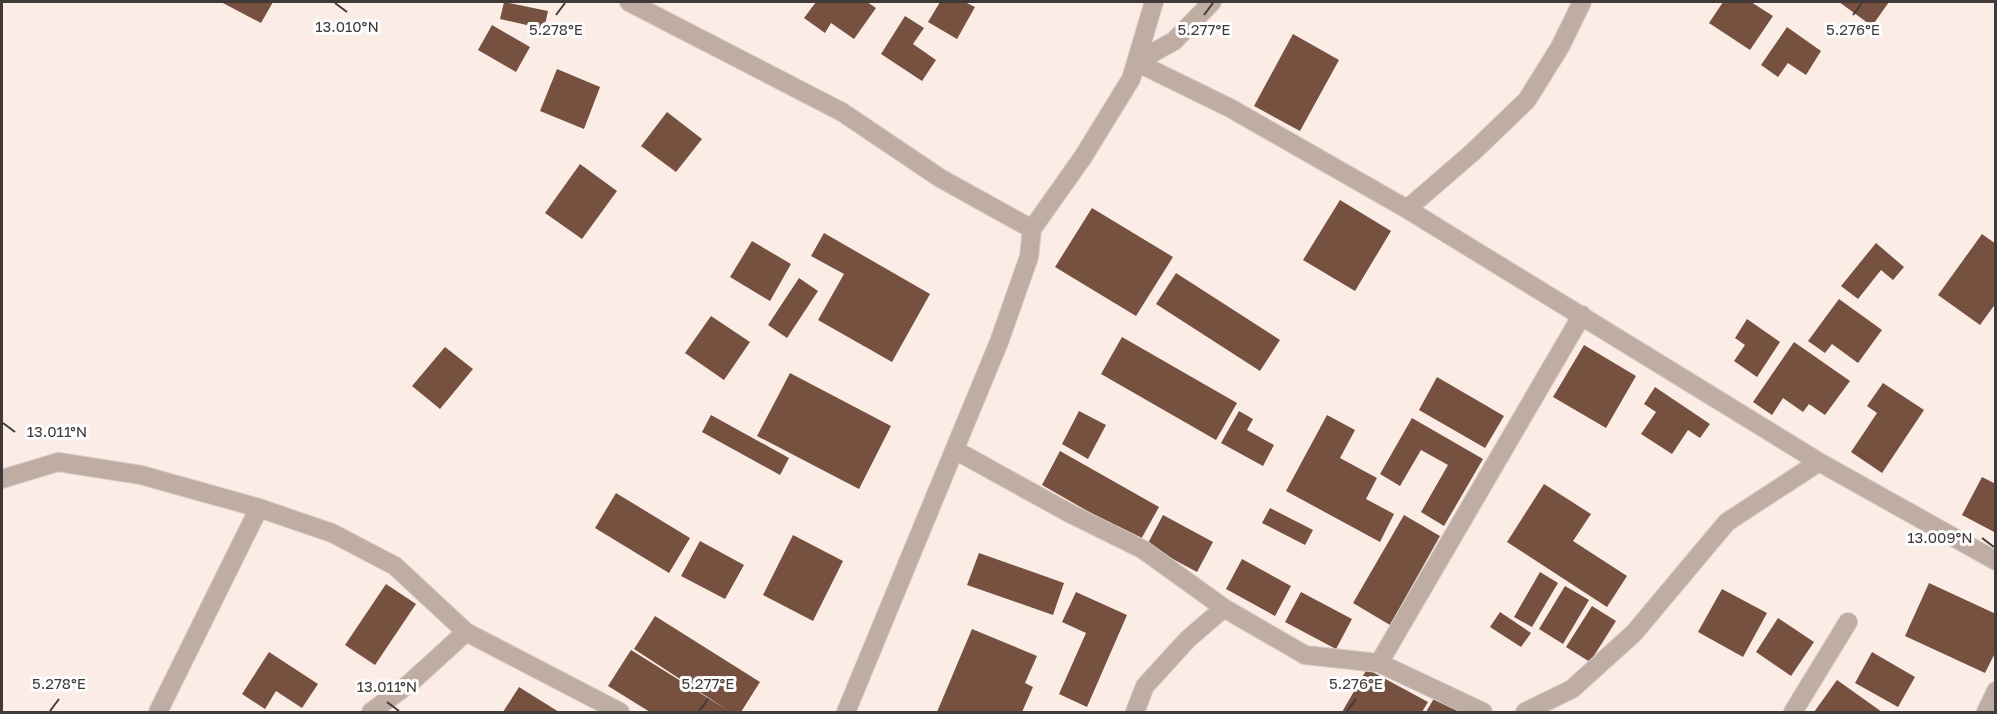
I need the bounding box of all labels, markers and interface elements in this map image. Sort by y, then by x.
text: 13.010°N [315,17,379,35]
text: 5.278°E [529,20,583,38]
text: 5.277°E [1178,20,1230,38]
text: 5.276°E [1826,20,1880,38]
text: 13.011°N [27,422,87,440]
text: 13.009°N [1907,528,1973,546]
text: 5.278°E [32,674,86,692]
text: 5.277°E [682,674,734,692]
text: 5.276°E [1329,674,1383,692]
text: 13.011°N [357,677,417,695]

